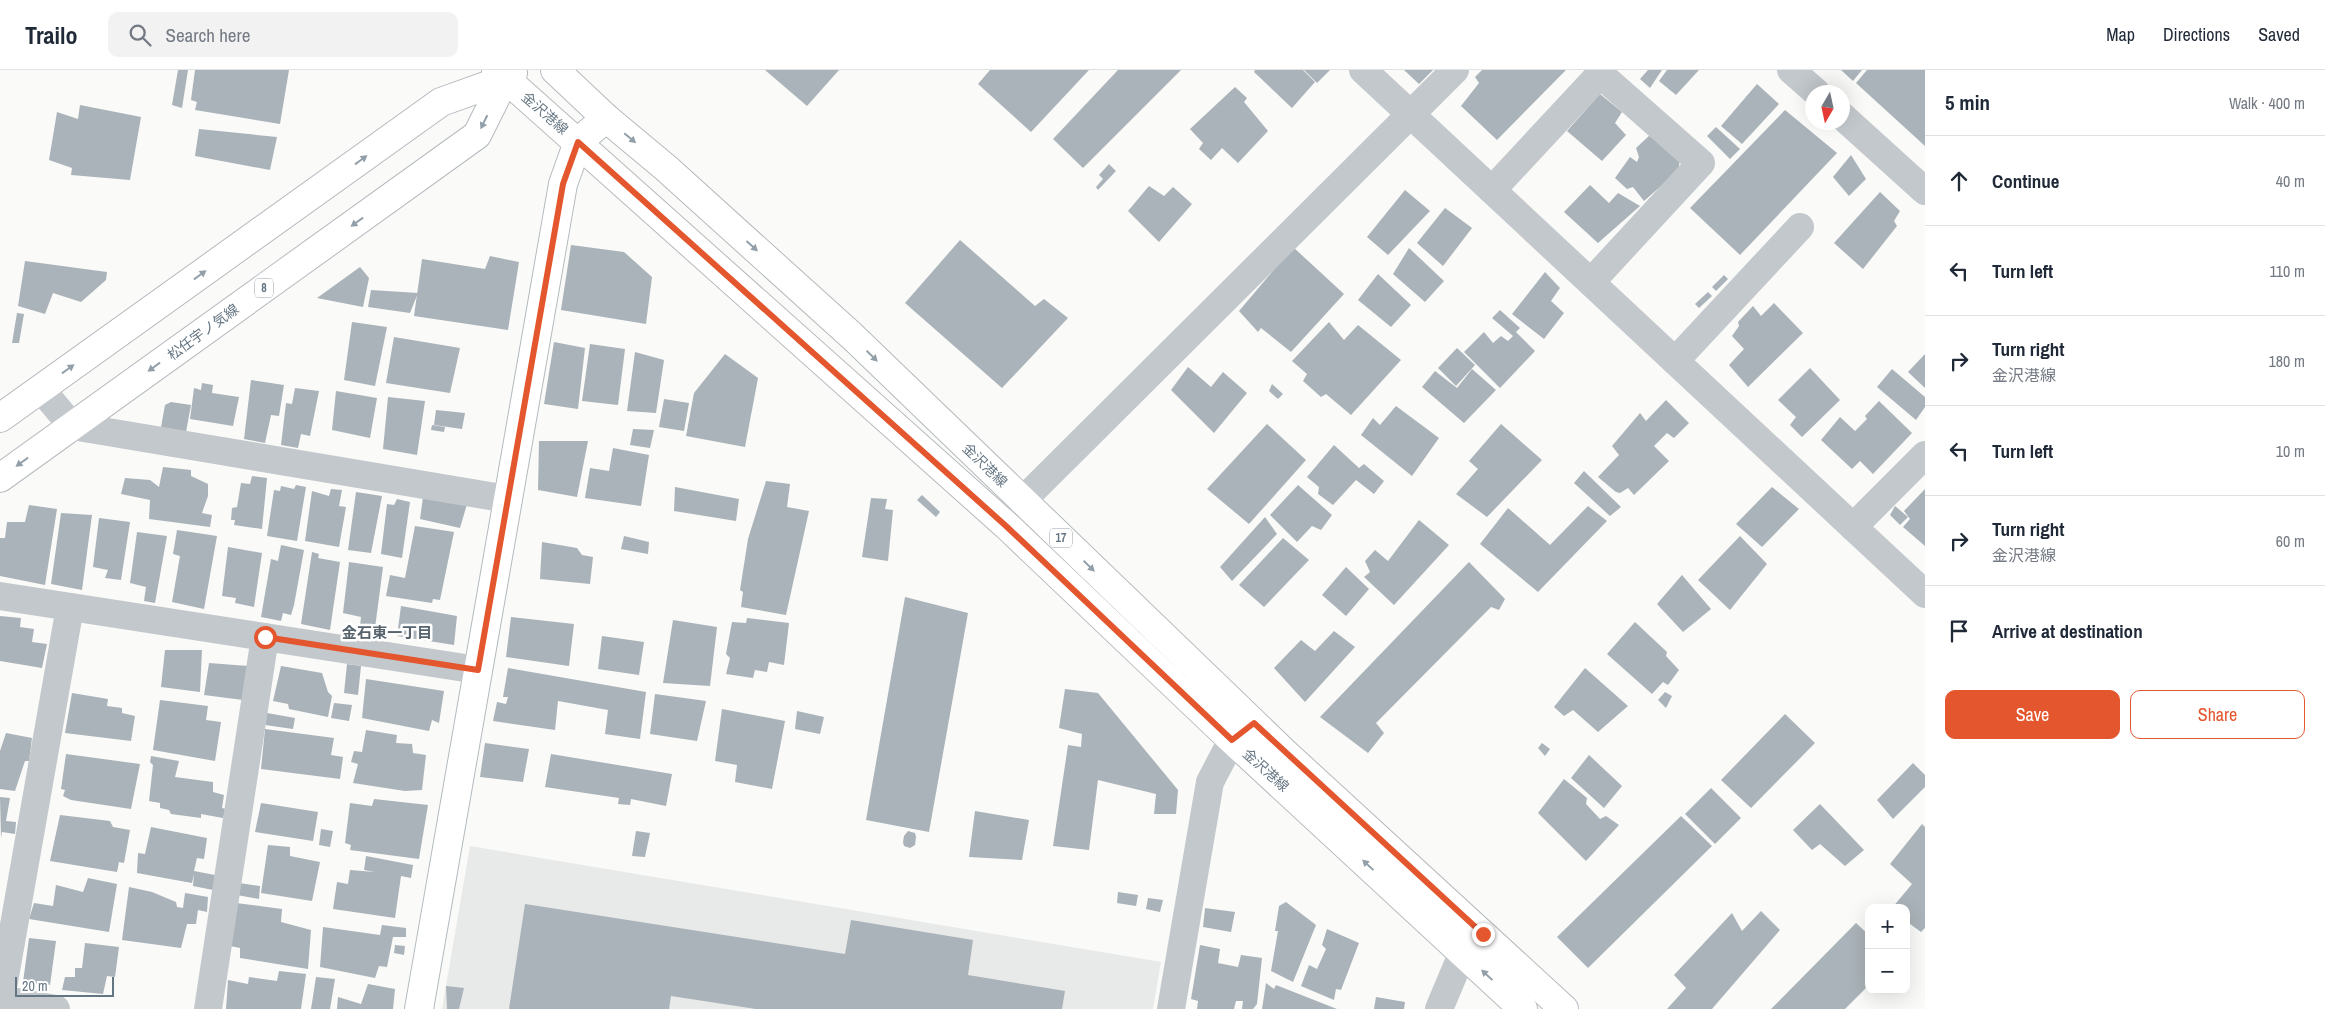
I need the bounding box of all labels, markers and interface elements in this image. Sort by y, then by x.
search box [108,12,458,57]
text: Trailo [25,19,78,51]
icon: search [126,21,154,49]
text: Search here [166,22,250,48]
text: Map [2106,22,2135,47]
text: Directions [2163,22,2230,47]
text: Saved [2258,22,2300,47]
north arrow [1805,85,1850,130]
street label: 金沢港線 [518,88,572,138]
text: 5 min [1945,88,1990,117]
text: Walk · 400 m [2229,92,2305,114]
one-way arrow [480,115,488,129]
one-way arrow [624,132,636,143]
one-way arrow [354,155,368,165]
icon: ahead [1945,167,1973,195]
text: Continue [1992,168,2060,194]
text: 40 m [2276,170,2305,192]
one-way arrow [351,216,364,227]
one-way arrow [745,240,757,252]
icon: left [1945,257,1973,285]
text: Turn left [1992,258,2053,284]
text: 110 m [2269,260,2305,282]
one-way arrow [193,270,207,280]
road number: 8 [255,278,273,298]
street label: 松任宇ノ気線 [164,300,242,364]
text: Turn right [1992,336,2064,362]
icon: right [1945,347,1973,375]
one-way arrow [865,349,877,361]
text: 180 m [2269,350,2305,372]
one-way arrow [147,362,161,372]
one-way arrow [61,364,75,374]
text: 金沢港線 [1992,364,2056,386]
icon: left [1945,437,1973,465]
text: Turn left [1992,438,2053,464]
street label: 金沢港線 [959,439,1011,491]
text: 10 m [2276,440,2305,462]
one-way arrow [15,457,29,467]
text: Turn right [1992,516,2064,542]
icon: right [1945,527,1973,555]
road number: 17 [1050,528,1072,548]
text: 60 m [2276,530,2305,552]
text: 金沢港線 [1992,544,2056,566]
one-way arrow [1083,560,1095,572]
icon: arrive [1945,617,1973,645]
text: Arrive at destination [1992,618,2143,644]
district label: 金石東一丁目 [342,622,432,643]
route start [254,626,277,649]
button: Save [1945,690,2120,739]
button: Share [2130,690,2305,739]
street label: 金沢港線 [1239,745,1293,795]
one-way arrow [1363,859,1375,871]
map controls [1865,904,1910,994]
button: + [1865,904,1910,949]
route end [1472,923,1495,946]
button: − [1865,949,1910,994]
one-way arrow [1482,969,1494,981]
scale bar [15,974,114,997]
text: 20 m [22,977,48,995]

